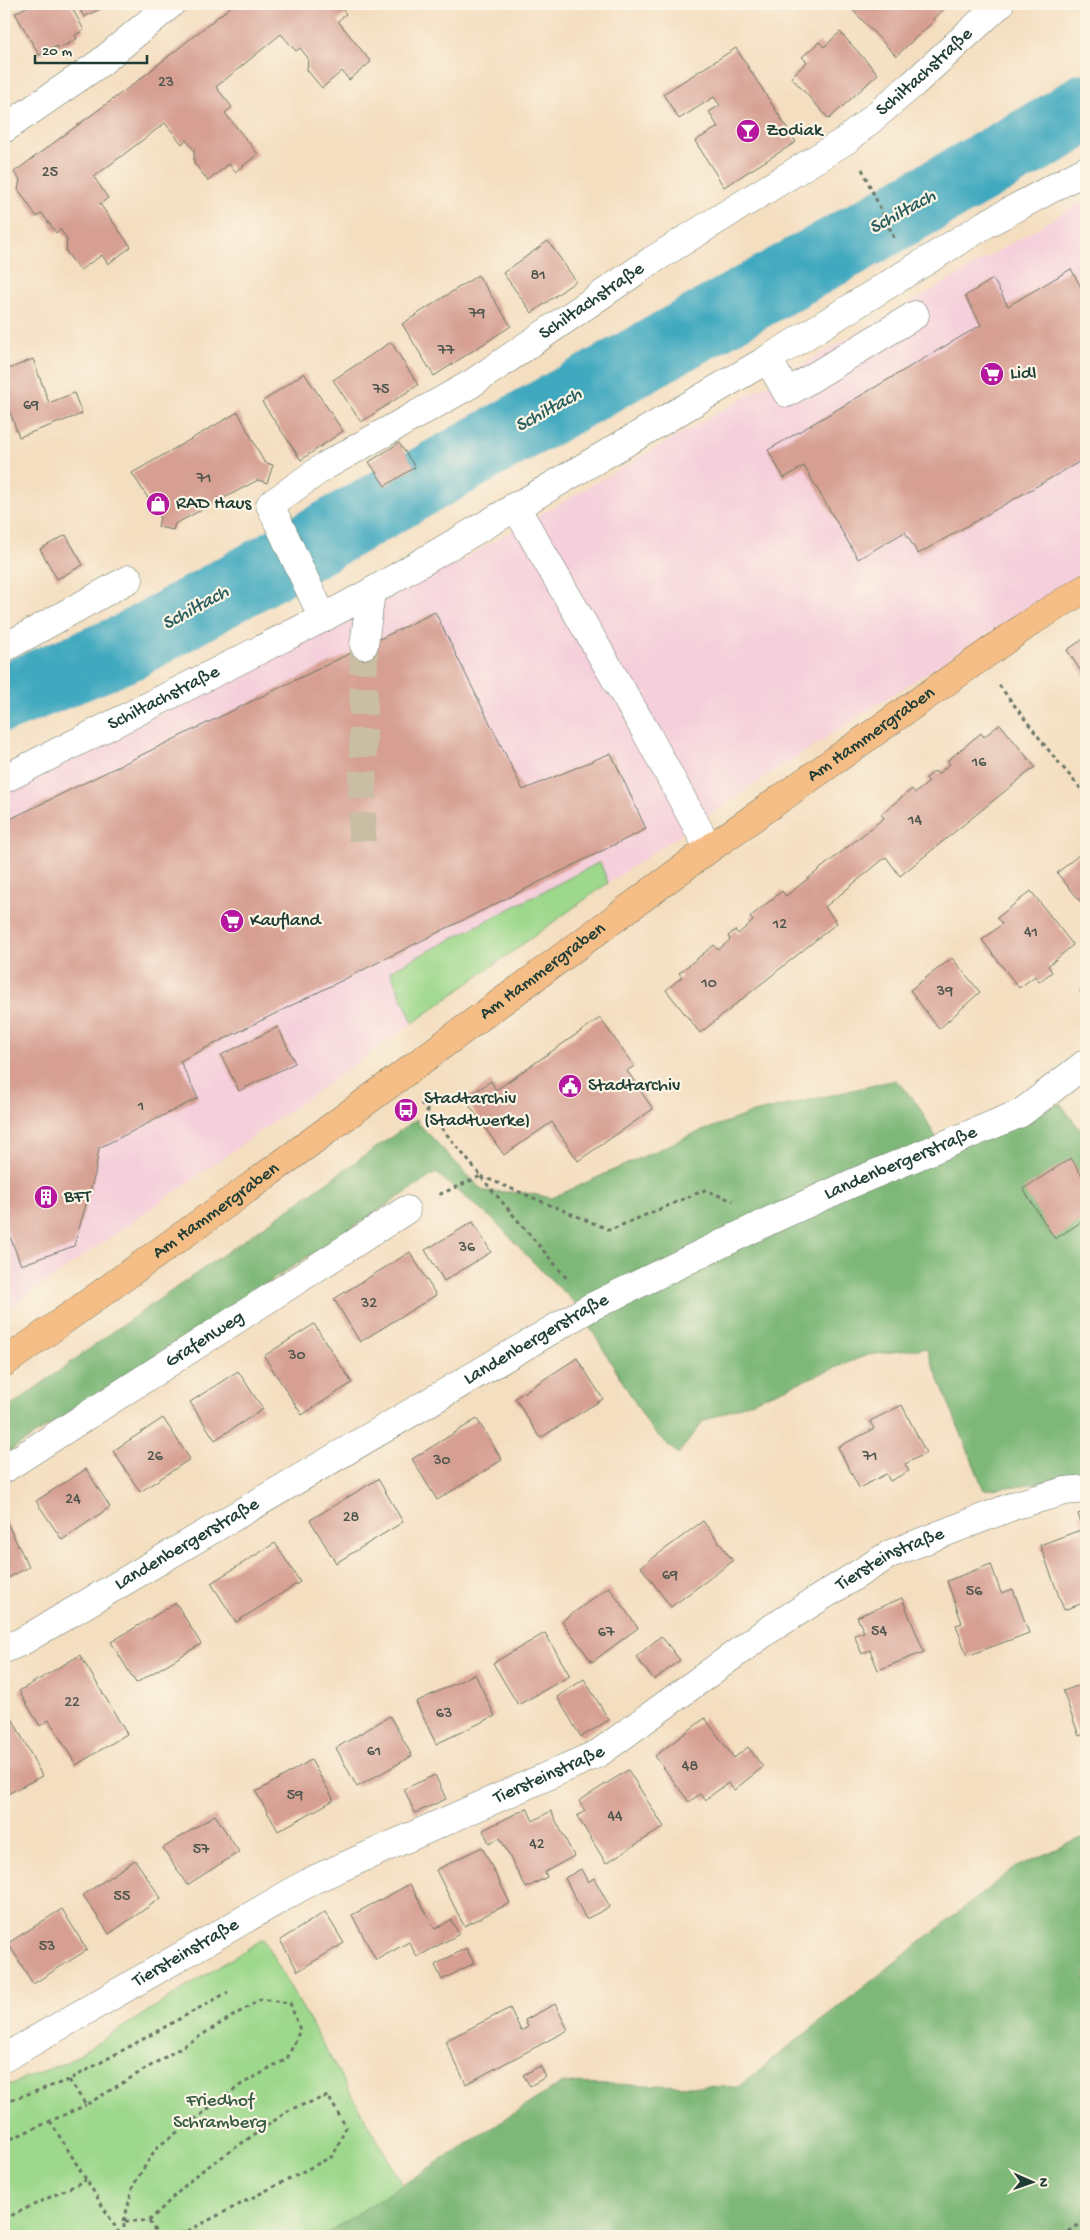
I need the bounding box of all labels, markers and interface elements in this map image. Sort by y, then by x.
street label: Schiltachstraße [871,23,978,122]
scale bar [35,32,148,64]
text: 20 m [42,43,72,61]
house number: 23 [158,74,174,93]
bar icon: Zodiak [735,118,761,144]
place label: Zodiak [766,120,824,143]
house number: 25 [42,164,58,183]
water label: Schiltach [866,185,940,241]
street label: Schiltachstraße [535,257,649,345]
house number: 81 [530,267,546,286]
house number: 79 [468,305,485,324]
house number: 77 [437,342,455,361]
supermarket icon: Lidl [979,361,1005,387]
place label: Lidl [1010,363,1036,386]
house number: 75 [372,381,389,400]
water label: Schiltach [512,383,586,439]
house number: 69 [23,397,39,416]
house number: 71 [196,470,211,489]
shop icon: RAD Haus [145,491,171,517]
place label: RAD Haus [176,493,252,516]
water label: Schiltach [159,581,233,637]
street label: Schiltachstraße [104,660,224,736]
street label: Am Hammergraben [803,682,940,788]
house number: 16 [971,754,987,773]
house number: 14 [907,812,922,831]
supermarket icon: Kaufland [219,908,245,934]
place label: Kaufland [250,910,322,933]
house number: 12 [772,916,787,935]
street label: Am Hammergraben [475,917,610,1025]
house number: 41 [1024,924,1038,943]
house number: 10 [700,975,717,994]
house number: 39 [936,983,953,1002]
public building icon: Stadtarchiv [557,1073,583,1099]
place label: Stadtarchiv [588,1075,680,1098]
place label: Stadtarchiv (Stadtwerke) [424,1088,530,1133]
bus stop icon: Stadtarchiv (Stadtwerke) [393,1097,419,1123]
house number: 1 [137,1098,144,1117]
street label: Landenbergerstraße [821,1121,981,1206]
street label: Am Hammergraben [148,1157,284,1265]
building icon: BFT [33,1184,59,1210]
place label: BFT [63,1186,91,1209]
house number: 36 [458,1239,476,1258]
street label: Landenbergerstraße [460,1289,613,1391]
house number: 32 [360,1295,377,1314]
street label: Grafenweg [161,1306,249,1373]
house number: 30 [287,1347,306,1366]
house number: 26 [147,1448,164,1467]
house number: 71 [862,1448,877,1467]
house number: 30 [432,1452,451,1471]
house number: 24 [65,1491,81,1510]
street label: Landenbergerstraße [111,1493,264,1596]
house number: 28 [343,1509,360,1528]
street label: Tiersteinstraße [831,1522,948,1597]
house number: 69 [662,1567,678,1586]
house number: 56 [966,1583,983,1602]
house number: 54 [871,1623,887,1642]
house number: 67 [598,1624,615,1643]
house number: 22 [64,1694,80,1713]
house number: 63 [436,1705,452,1724]
street label: Tiersteinstraße [489,1741,610,1810]
house number: 61 [367,1743,381,1762]
house number: 48 [682,1758,698,1777]
house number: 59 [287,1787,303,1806]
house number: 44 [607,1808,623,1827]
house number: 42 [529,1836,545,1855]
house number: 57 [193,1841,210,1860]
house number: 55 [114,1888,130,1907]
street label: Tiersteinstraße [128,1913,243,1993]
house number: 53 [39,1938,55,1957]
park label: Friedhof Schramberg [173,2090,267,2135]
north arrow [1008,2158,1058,2208]
text: N [1034,2178,1051,2187]

